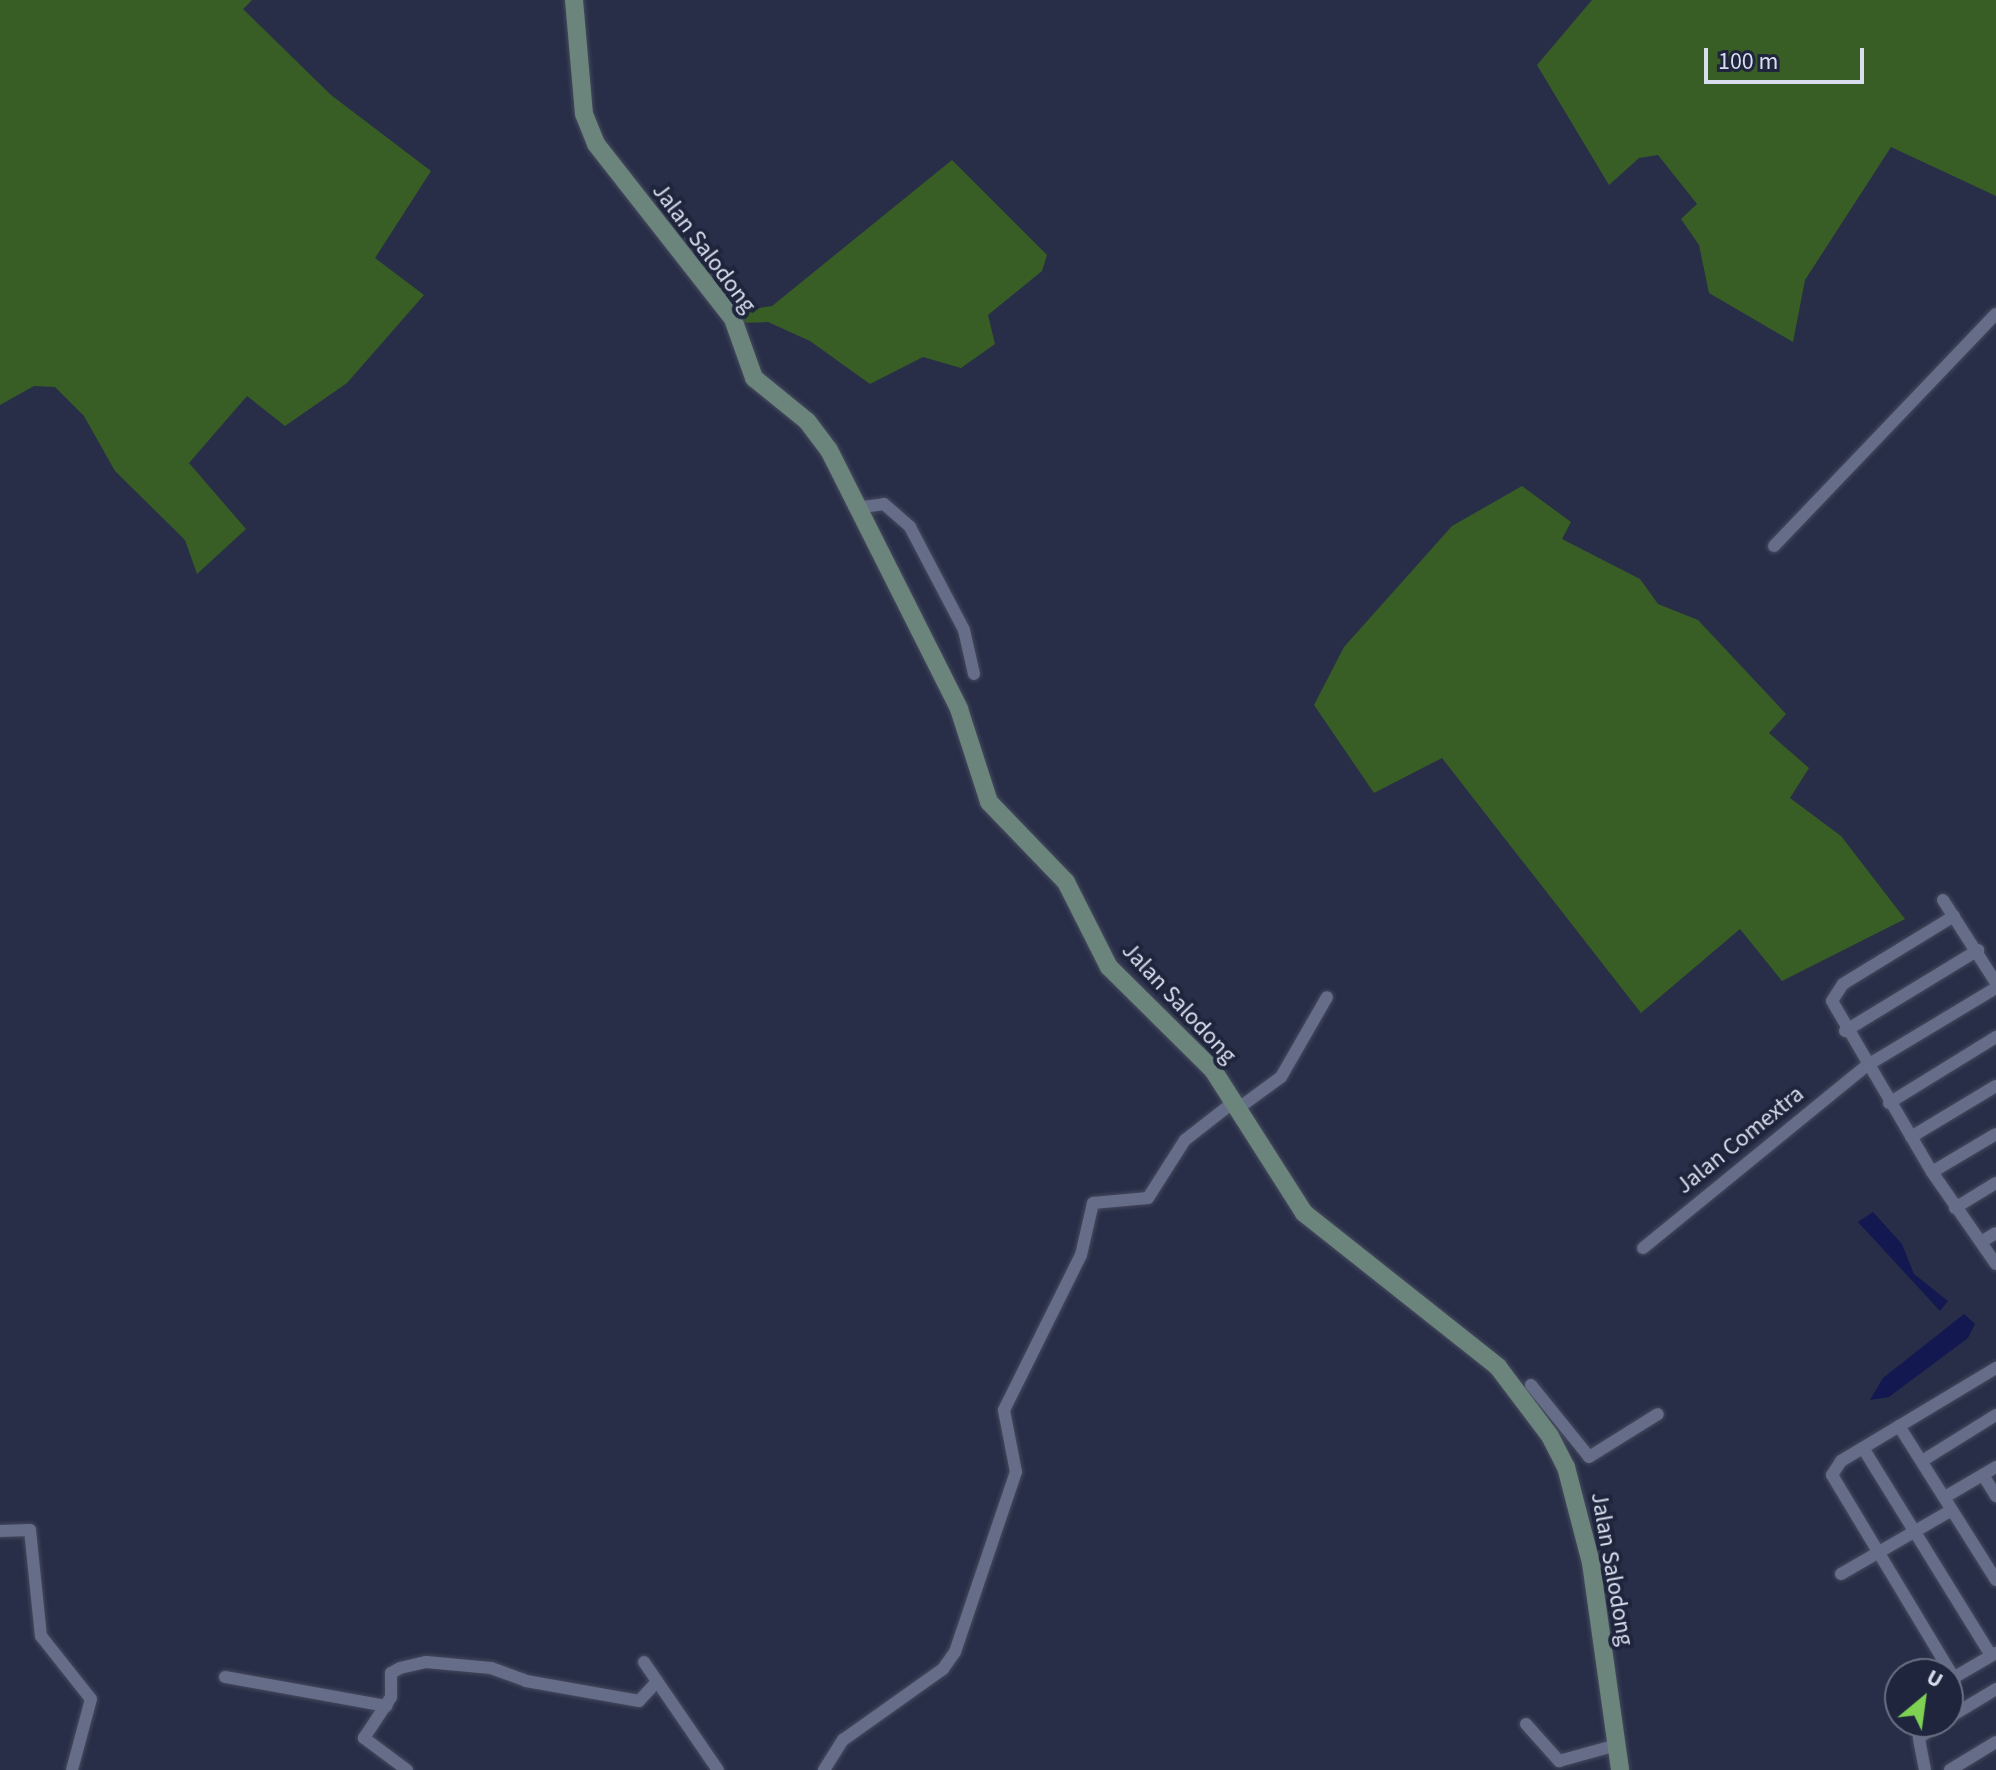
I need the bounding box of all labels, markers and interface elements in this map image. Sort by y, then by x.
scale bar [1708,32,1868,82]
text: 100 m [1718,44,1778,79]
street label: Jalan Salodong [646,177,762,319]
street label: Jalan Salodong [1116,936,1242,1070]
street label: Jalan Comextra [1670,1080,1810,1200]
street label: Jalan Salodong [1584,1490,1640,1648]
north arrow [1884,1658,1964,1738]
text: U [1920,1661,1949,1696]

